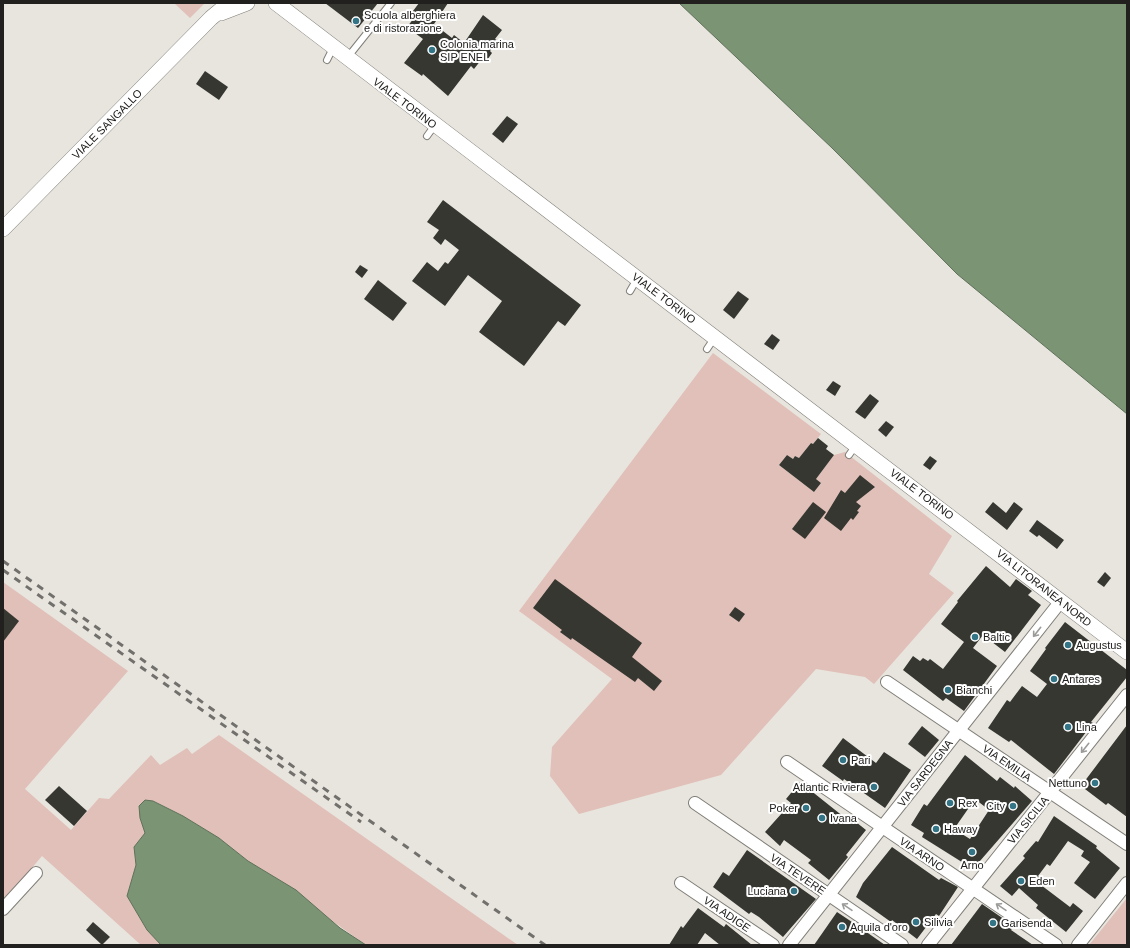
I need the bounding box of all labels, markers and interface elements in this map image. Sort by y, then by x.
place label: Scuola alberghiera e di ristorazione [364,9,457,34]
marker: Scuola alberghiera e di ristorazione [351,16,361,26]
place label: Colonia marina SIP ENEL [440,38,515,63]
marker: Colonia marina SIP ENEL [427,45,437,55]
street label: VIALE TORINO [371,75,440,131]
street label: VIALE SANGALLO [70,86,145,161]
street label: VIALE TORINO [630,270,699,326]
street label: VIALE TORINO [888,466,957,522]
street label: VIA LITORANEA NORD [994,547,1094,629]
one-way arrow [1033,626,1041,637]
place label: Baltic [983,631,1010,643]
marker: Baltic [970,632,980,642]
place label: Augustus [1076,639,1122,651]
marker: Augustus [1063,640,1073,650]
place label: Antares [1062,673,1100,685]
marker: Antares [1049,674,1059,684]
place label: Bianchi [956,684,992,696]
marker: Bianchi [943,685,953,695]
place label: Lina [1076,721,1098,733]
marker: Lina [1063,722,1073,732]
street label: VIA SARDEGNA [895,737,955,809]
street label: VIA EMILIA [980,742,1034,784]
one-way arrow [1081,742,1090,753]
place label: Pari [851,754,871,766]
marker: Pari [838,755,848,765]
place label: Nettuno [1048,777,1087,789]
marker: Nettuno [1090,778,1100,788]
place label: Atlantic Riviera [793,781,867,793]
marker: Atlantic Riviera [869,782,879,792]
street label: VIA SICILIA [1005,793,1051,846]
place label: Rex [958,797,978,809]
marker: Rex [945,798,955,808]
place label: City [986,800,1005,812]
marker: City [1008,801,1018,811]
place label: Poker [769,802,798,814]
marker: Poker [801,803,811,813]
place label: Ivana [830,812,858,824]
marker: Ivana [817,813,827,823]
place label: Haway [944,823,978,835]
marker: Haway [931,824,941,834]
street label: VIA ARNO [897,835,947,874]
marker: Arno [967,847,977,857]
street label: VIA TEVERE [768,851,828,897]
place label: Arno [960,859,984,871]
place label: Eden [1029,875,1055,887]
marker: Eden [1016,876,1026,886]
place label: Luciana [747,885,787,897]
marker: Luciana [789,886,799,896]
street label: VIA ADIGE [701,894,753,934]
one-way arrow [842,903,853,911]
one-way arrow [995,903,1006,911]
place label: Silivia [924,916,954,928]
marker: Silivia [911,917,921,927]
place label: Garisenda [1001,917,1053,929]
marker: Garisenda [988,918,998,928]
place label: Aquila d'oro [850,921,908,933]
marker: Aquila d'oro [837,922,847,932]

